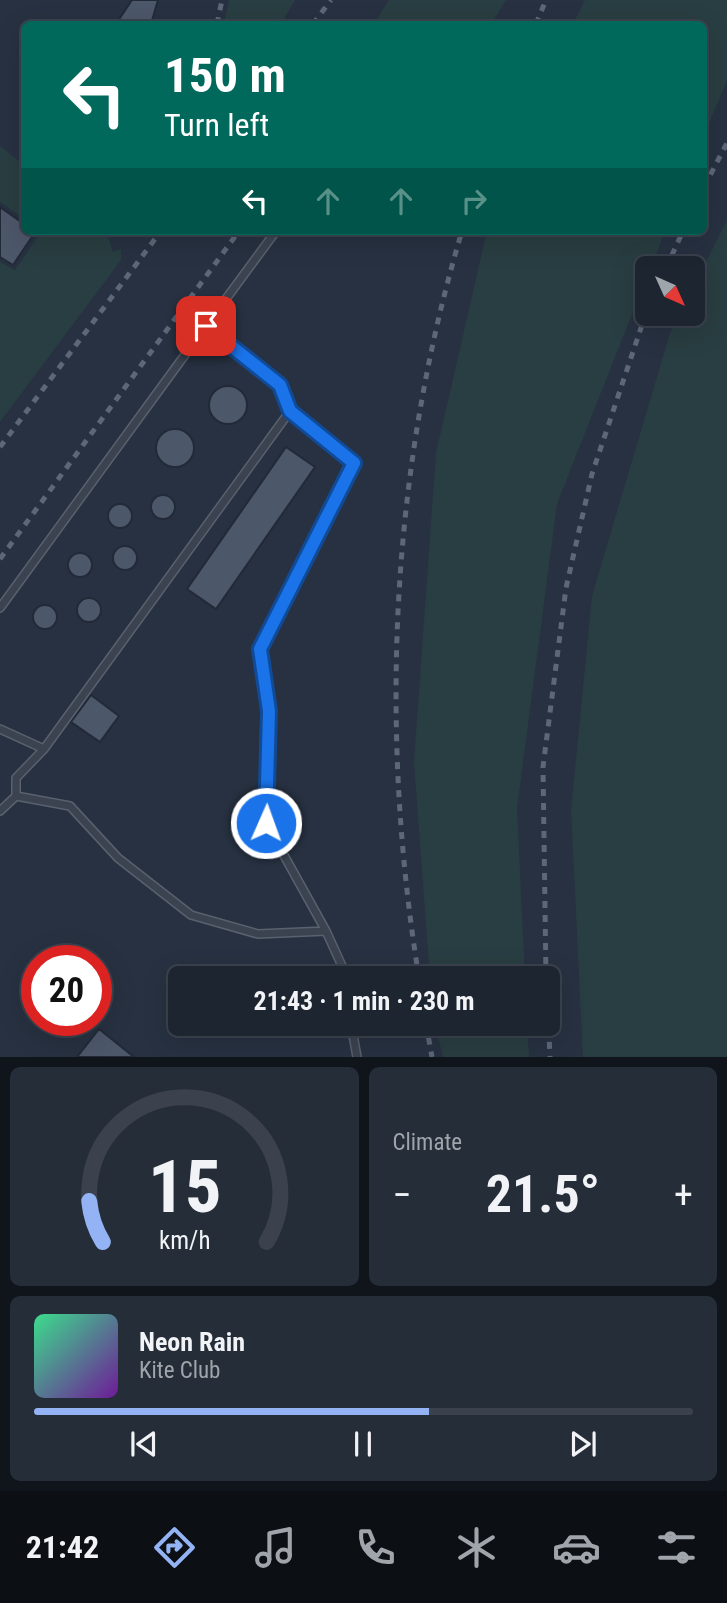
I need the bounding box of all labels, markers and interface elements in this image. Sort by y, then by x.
text: 150 m [164,47,286,104]
icon: left [49,49,140,140]
text: Turn left [164,106,269,144]
icon: left [236,182,274,220]
icon: ahead [309,182,347,220]
icon: ahead [382,182,420,220]
icon: right [455,182,493,220]
north arrow [635,256,705,326]
map controls [635,256,705,326]
pin [176,296,236,356]
icon: arrive [187,307,225,345]
position arrow [229,786,303,860]
speed limit sign: 20 [21,945,112,1036]
text: 21:43 · 1 min · 230 m [254,986,474,1016]
text: Climate [393,1129,462,1156]
text: 15 [147,1145,221,1231]
text: 21.5° [486,1164,600,1225]
text: − [393,1173,412,1217]
text: + [674,1173,693,1217]
text: km/h [159,1226,210,1255]
text: Neon Rain [139,1327,245,1357]
text: Kite Club [139,1357,220,1384]
icon: previous [125,1425,163,1463]
icon: pause [344,1425,382,1463]
icon: next [564,1425,602,1463]
icon: directions [150,1523,199,1572]
icon: music [251,1523,300,1572]
icon: phone [351,1523,400,1572]
icon: climate [452,1523,501,1572]
icon: car [552,1523,601,1572]
icon: filters [652,1523,701,1572]
text: 21:42 [26,1528,99,1566]

